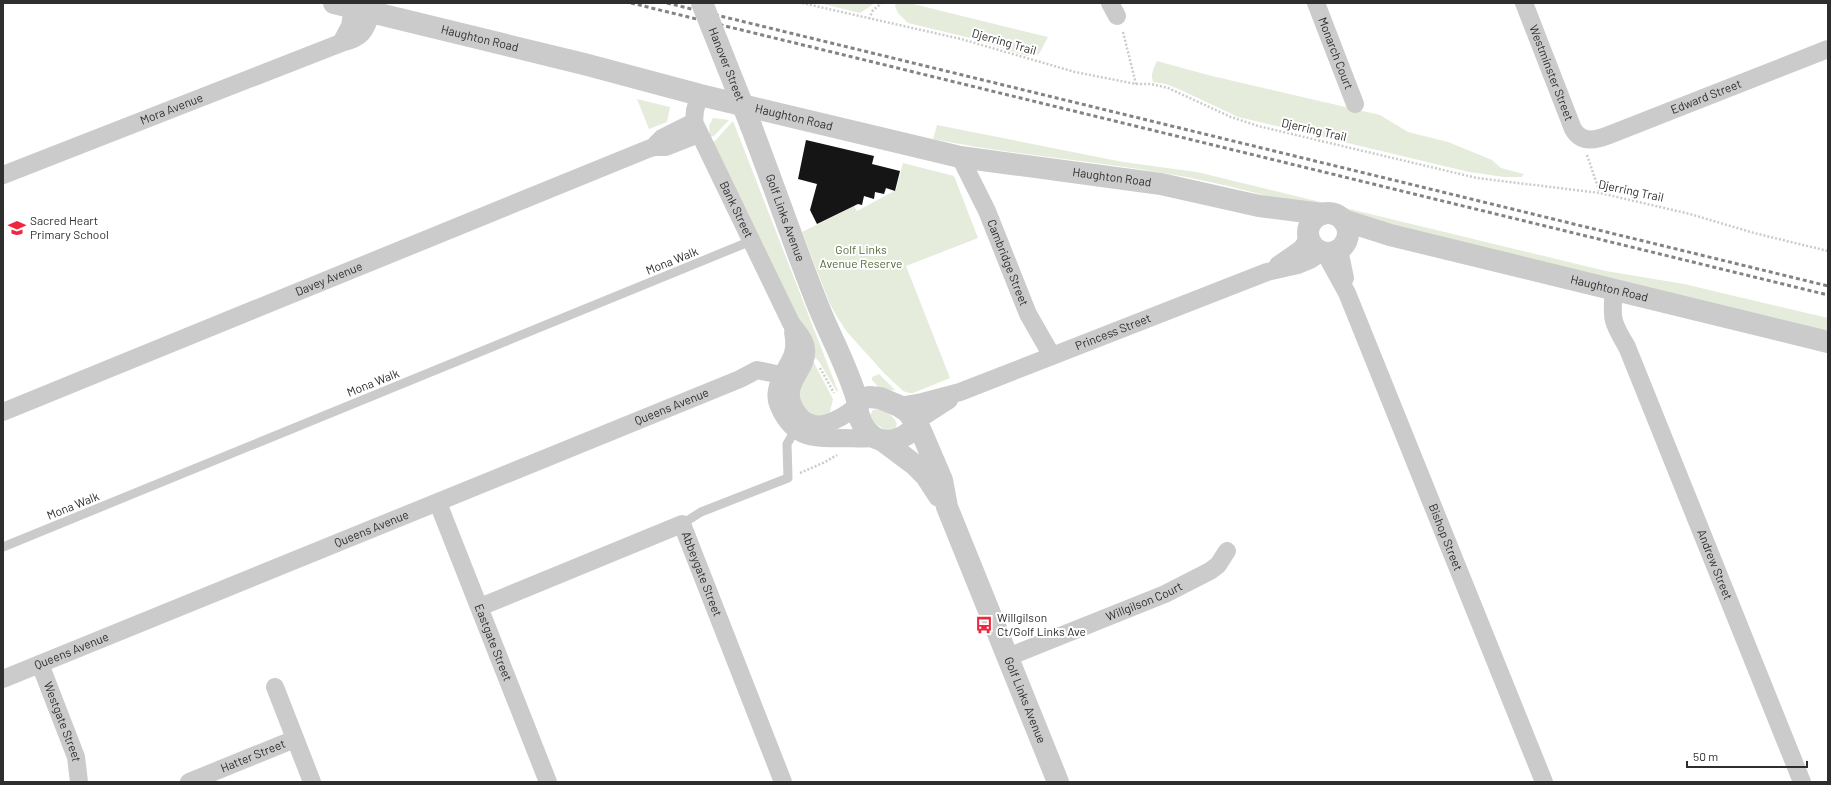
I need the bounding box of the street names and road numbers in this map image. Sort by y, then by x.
street label: Monarch Court [1316,15,1357,91]
street label: Haughton Road [440,21,520,54]
street label: Westminster Street [1527,23,1577,123]
street label: Hanover Street [706,25,748,103]
street label: Djerring Trail [970,25,1038,57]
street label: Edward Street [1668,76,1743,116]
street label: Mora Avenue [138,90,205,127]
street label: Haughton Road [754,100,834,132]
street label: Djerring Trail [1280,115,1348,143]
street label: Haughton Road [1072,164,1152,189]
street label: Golf Links Avenue [764,172,808,263]
street label: Djerring Trail [1597,176,1665,204]
street label: Bank Street [718,178,757,240]
street label: Cambridge Street [985,217,1032,308]
street label: Mona Walk [644,243,700,277]
street label: Davey Avenue [293,258,364,298]
street label: Haughton Road [1569,271,1650,304]
street label: Princess Street [1073,310,1153,352]
street label: Mona Walk [345,365,401,399]
street label: Queens Avenue [632,384,711,427]
street label: Mona Walk [45,488,101,522]
street label: Bishop Street [1427,501,1466,573]
street label: Queens Avenue [332,507,410,549]
street label: Andrew Street [1695,527,1736,602]
street label: Abbeygate Street [680,529,725,618]
street label: Willgilson Court [1103,578,1184,623]
street label: Eastgate Street [472,602,515,683]
street label: Queens Avenue [32,629,110,672]
street label: Golf Links Avenue [1002,654,1050,745]
street label: Westgate Street [42,679,84,762]
street label: Hatter Street [218,736,287,775]

